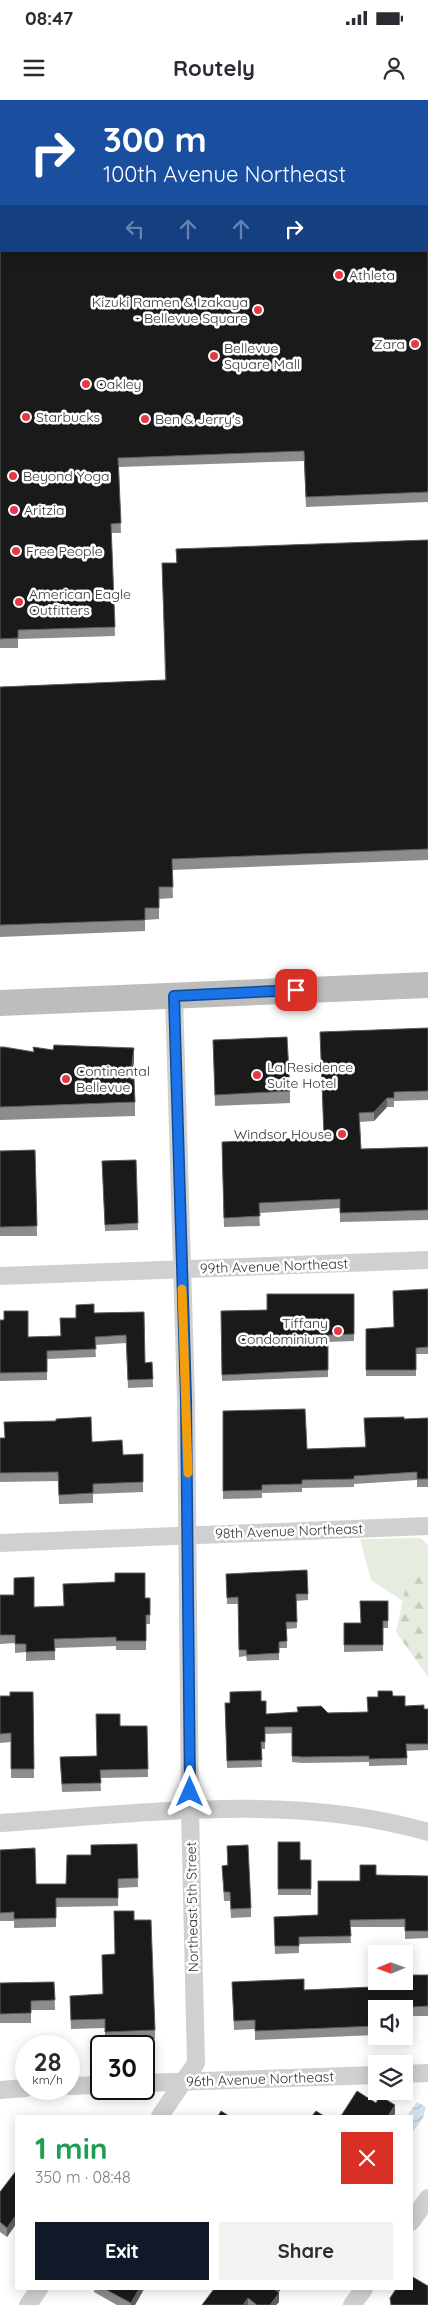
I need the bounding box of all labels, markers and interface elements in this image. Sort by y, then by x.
text: 08:47 [25,6,73,30]
icon: menu [20,54,48,82]
text: Routely [173,54,255,82]
icon: person [380,54,408,82]
text: 300 m [103,117,207,161]
icon: right [20,120,85,185]
text: 100th Avenue Northeast [103,160,346,188]
icon: left [121,215,149,243]
icon: ahead [174,215,202,243]
icon: ahead [227,215,255,243]
icon: right [280,215,308,243]
place label: Athleta [349,266,395,284]
marker: Athleta [333,269,345,281]
place label: Kizuki Ramen & Izakaya - Bellevue Square [92,293,248,327]
marker: Kizuki Ramen & Izakaya - Bellevue Square [252,304,264,316]
place label: Zara [374,335,405,353]
marker: Zara [409,338,421,350]
place label: Bellevue Square Mall [224,339,300,373]
marker: Bellevue Square Mall [208,350,220,362]
place label: Oakley [96,375,142,393]
marker: Oakley [80,378,92,390]
place label: Starbucks [36,408,100,426]
place label: Ben & Jerry's [155,410,241,428]
marker: Starbucks [20,411,32,423]
marker: Ben & Jerry's [139,413,151,425]
place label: Beyond Yoga [23,467,110,485]
marker: Beyond Yoga [7,470,19,482]
place label: Aritzia [24,501,64,519]
marker: Aritzia [8,504,20,516]
place label: Free People [26,542,103,560]
marker: Free People [10,545,22,557]
place label: American Eagle Outfitters [29,585,131,619]
marker: American Eagle Outfitters [13,596,25,608]
pin [275,969,317,1011]
icon: arrive [282,976,310,1004]
place label: La Residence Suite Hotel [267,1058,353,1092]
place label: Continental Bellevue [76,1062,150,1096]
marker: La Residence Suite Hotel [251,1069,263,1081]
marker: Continental Bellevue [60,1073,72,1085]
place label: Windsor House [234,1125,332,1143]
marker: Windsor House [336,1128,348,1140]
street label: 99th Avenue Northeast [200,1254,349,1278]
place label: Tiffany Condominium [238,1314,328,1348]
marker: Tiffany Condominium [332,1325,344,1337]
street label: 98th Avenue Northeast [215,1519,364,1543]
position arrow [163,1765,215,1817]
street label: Northeast 5th Street [182,1841,202,1973]
north arrow [368,1945,412,1990]
map controls [368,1945,413,2100]
button: sound [368,2000,413,2045]
speed limit sign: 30 [90,2035,155,2100]
text: 28 [34,2046,61,2077]
button: layers [368,2055,413,2100]
street label: 96th Avenue Northeast [186,2067,335,2091]
text: km/h [32,2072,63,2087]
text: 1 min [35,2129,108,2167]
button: close [341,2132,393,2184]
text: 350 m · 08:48 [35,2167,131,2187]
button: Exit [35,2222,209,2280]
button: Share [219,2222,393,2280]

